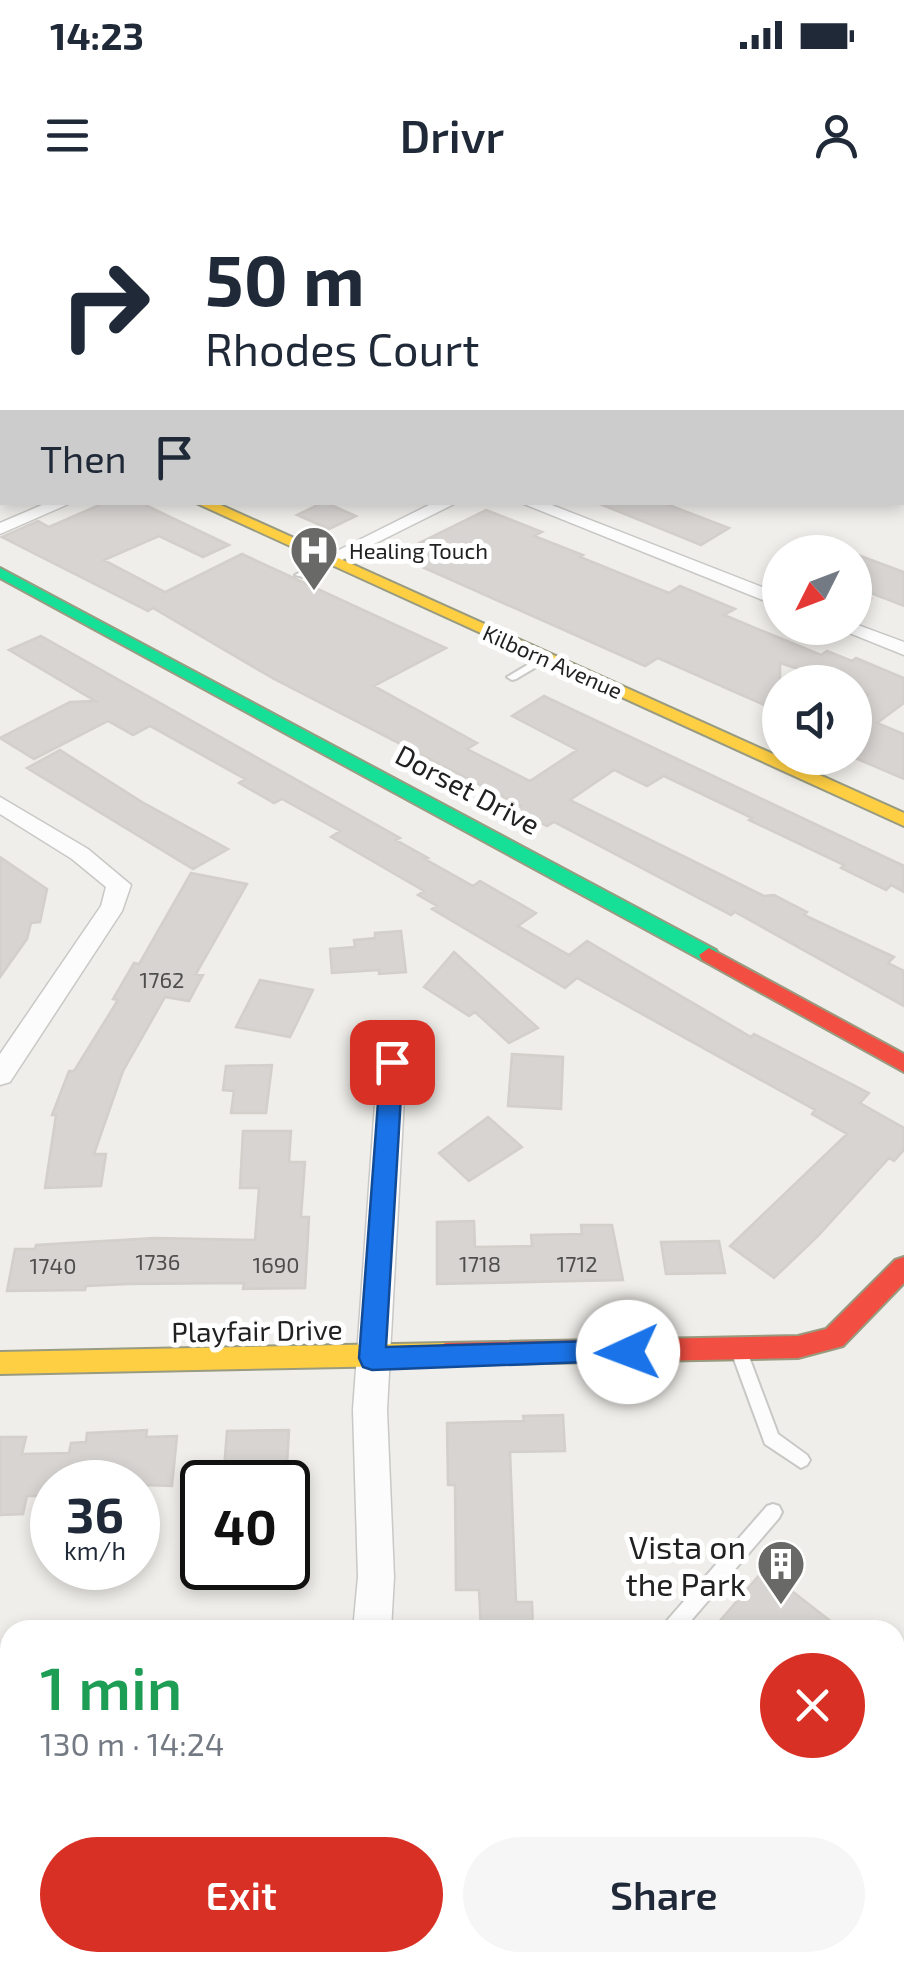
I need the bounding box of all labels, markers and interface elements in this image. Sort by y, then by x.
text: 14:23 [50,12,144,58]
icon: menu [40,108,95,163]
text: Drivr [400,108,504,162]
icon: person [809,108,864,163]
text: 50 m [205,236,365,320]
icon: right [40,240,170,370]
text: Rhodes Court [205,321,479,375]
icon: arrive [147,430,202,485]
text: Then [40,435,127,481]
hospital icon: Healing Touch [288,524,340,592]
north arrow [762,535,872,645]
map controls [762,535,872,775]
place label: Healing Touch [349,537,488,563]
street label: Kilborn Avenue [479,619,627,703]
button: sound [762,665,872,775]
street label: Dorset Drive [390,737,546,841]
house number: 1762 [140,966,184,992]
pin [350,1020,435,1105]
icon: arrive [365,1035,420,1090]
house number: 1736 [136,1248,180,1274]
house number: 1718 [459,1250,501,1276]
house number: 1712 [556,1250,598,1276]
house number: 1690 [252,1251,300,1277]
house number: 1740 [30,1252,76,1278]
position arrow [576,1300,680,1404]
street label: Playfair Drive [171,1312,343,1348]
speed limit sign: 40 [180,1460,310,1590]
text: 36 [66,1483,124,1543]
place label: Vista on the Park [625,1527,746,1602]
text: km/h [64,1535,126,1565]
building icon: Vista on the Park [755,1538,807,1606]
text: 1 min [40,1650,182,1722]
button: close [760,1653,865,1758]
text: 130 m · 14:24 [40,1724,224,1762]
button: Exit [40,1837,443,1952]
button: Share [463,1837,865,1952]

